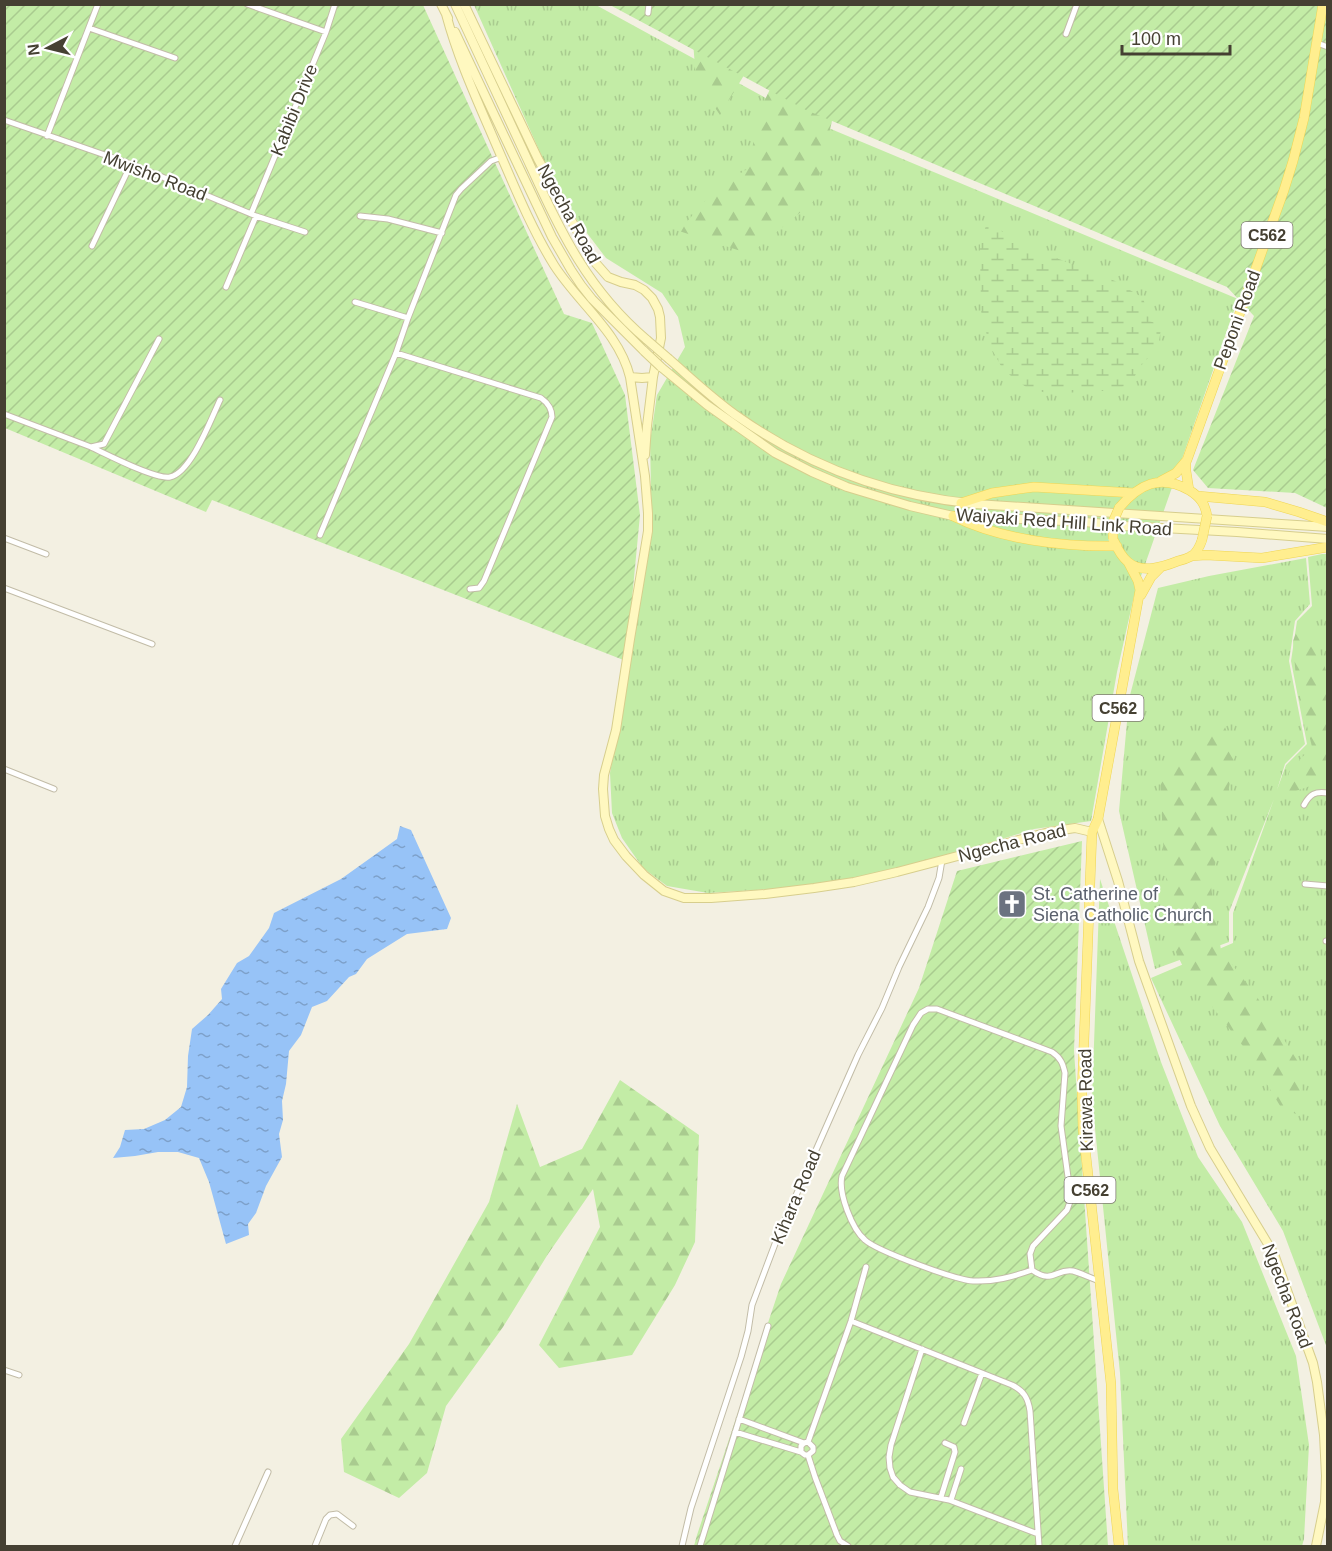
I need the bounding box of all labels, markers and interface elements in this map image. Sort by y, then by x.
north arrow [18,18,78,78]
scale bar [1122,18,1230,56]
text: 100 m [1131,29,1181,49]
text: N [24,43,43,57]
street label: Kabibi Drive [267,61,321,159]
street label: Mwisho Road [101,147,209,205]
street label: Ngecha Road [534,161,604,267]
road number: C562 [1242,222,1292,248]
street label: Peponi Road [1210,268,1264,372]
street label: Waiyaki Red Hill Link Road [955,504,1173,540]
road number: C562 [1092,695,1144,721]
street label: Ngecha Road [956,820,1068,866]
place label: St. Catherine of Siena Catholic Church [1033,884,1212,925]
church icon: St. Catherine of Siena Catholic Church [996,888,1028,920]
street label: Kirawa Road [1075,1048,1097,1152]
street label: Kihara Road [767,1147,825,1247]
road number: C562 [1064,1177,1116,1203]
street label: Ngecha Road [1258,1241,1316,1351]

